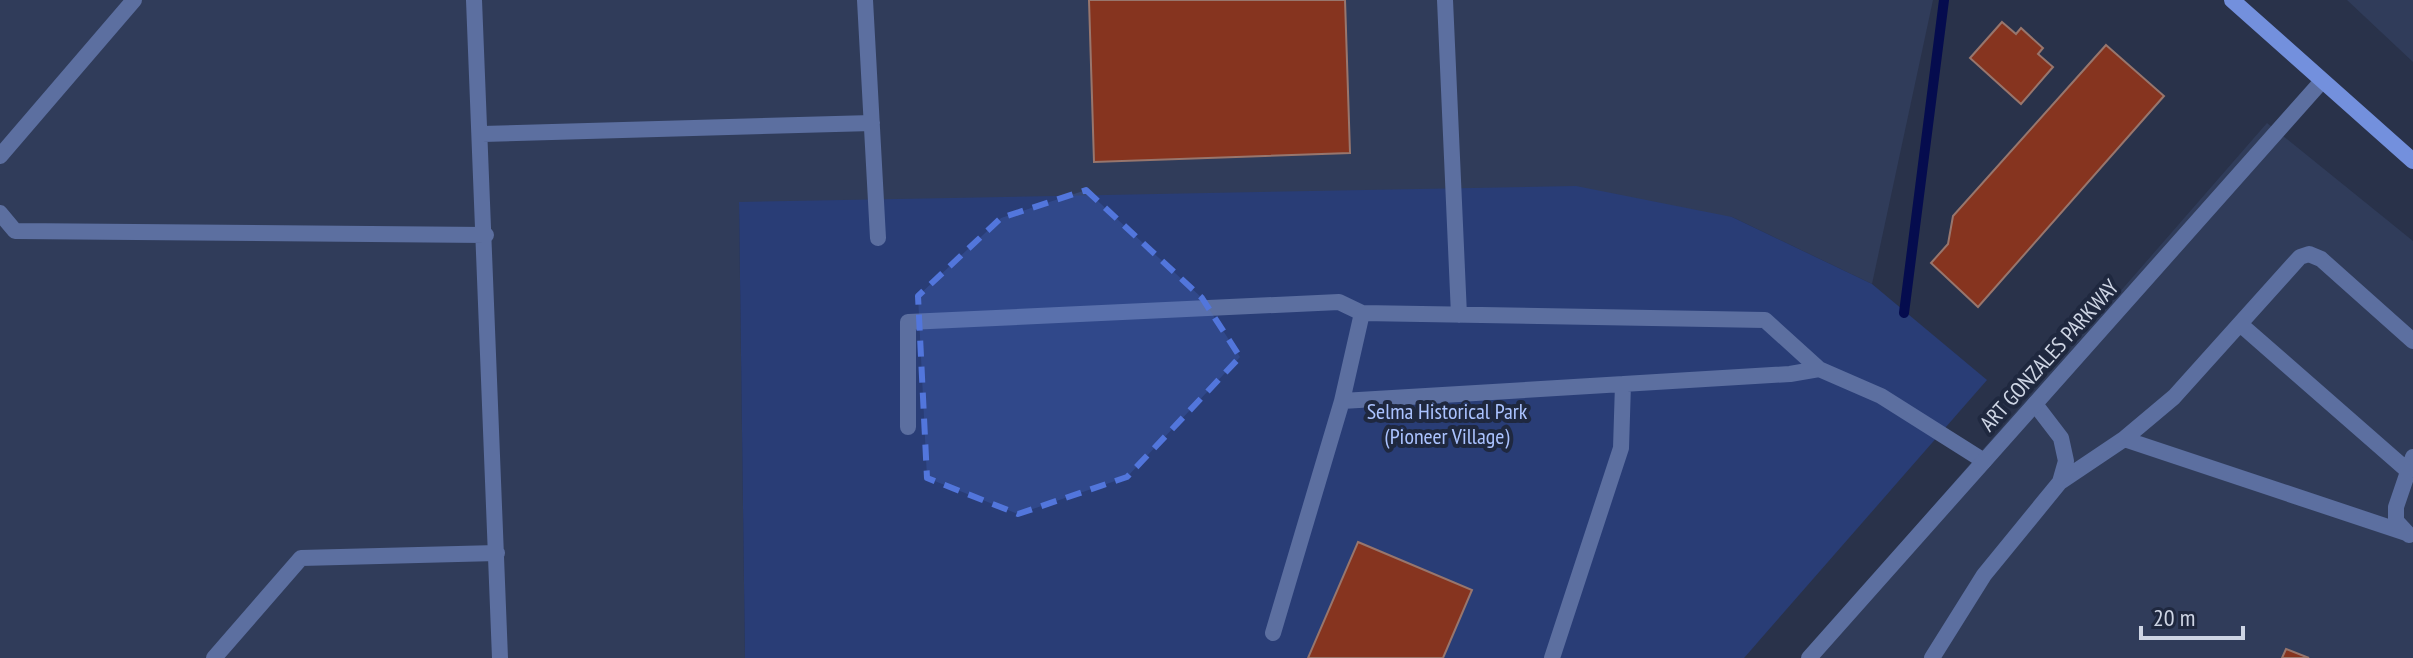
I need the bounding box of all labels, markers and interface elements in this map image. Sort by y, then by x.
street label: ART GONZALES PARKWAY [1973,273,2125,437]
park label: Selma Historical Park (Pioneer Village) [1367,397,1528,450]
scale bar [2141,590,2243,640]
text: 20 m [2153,602,2195,633]

